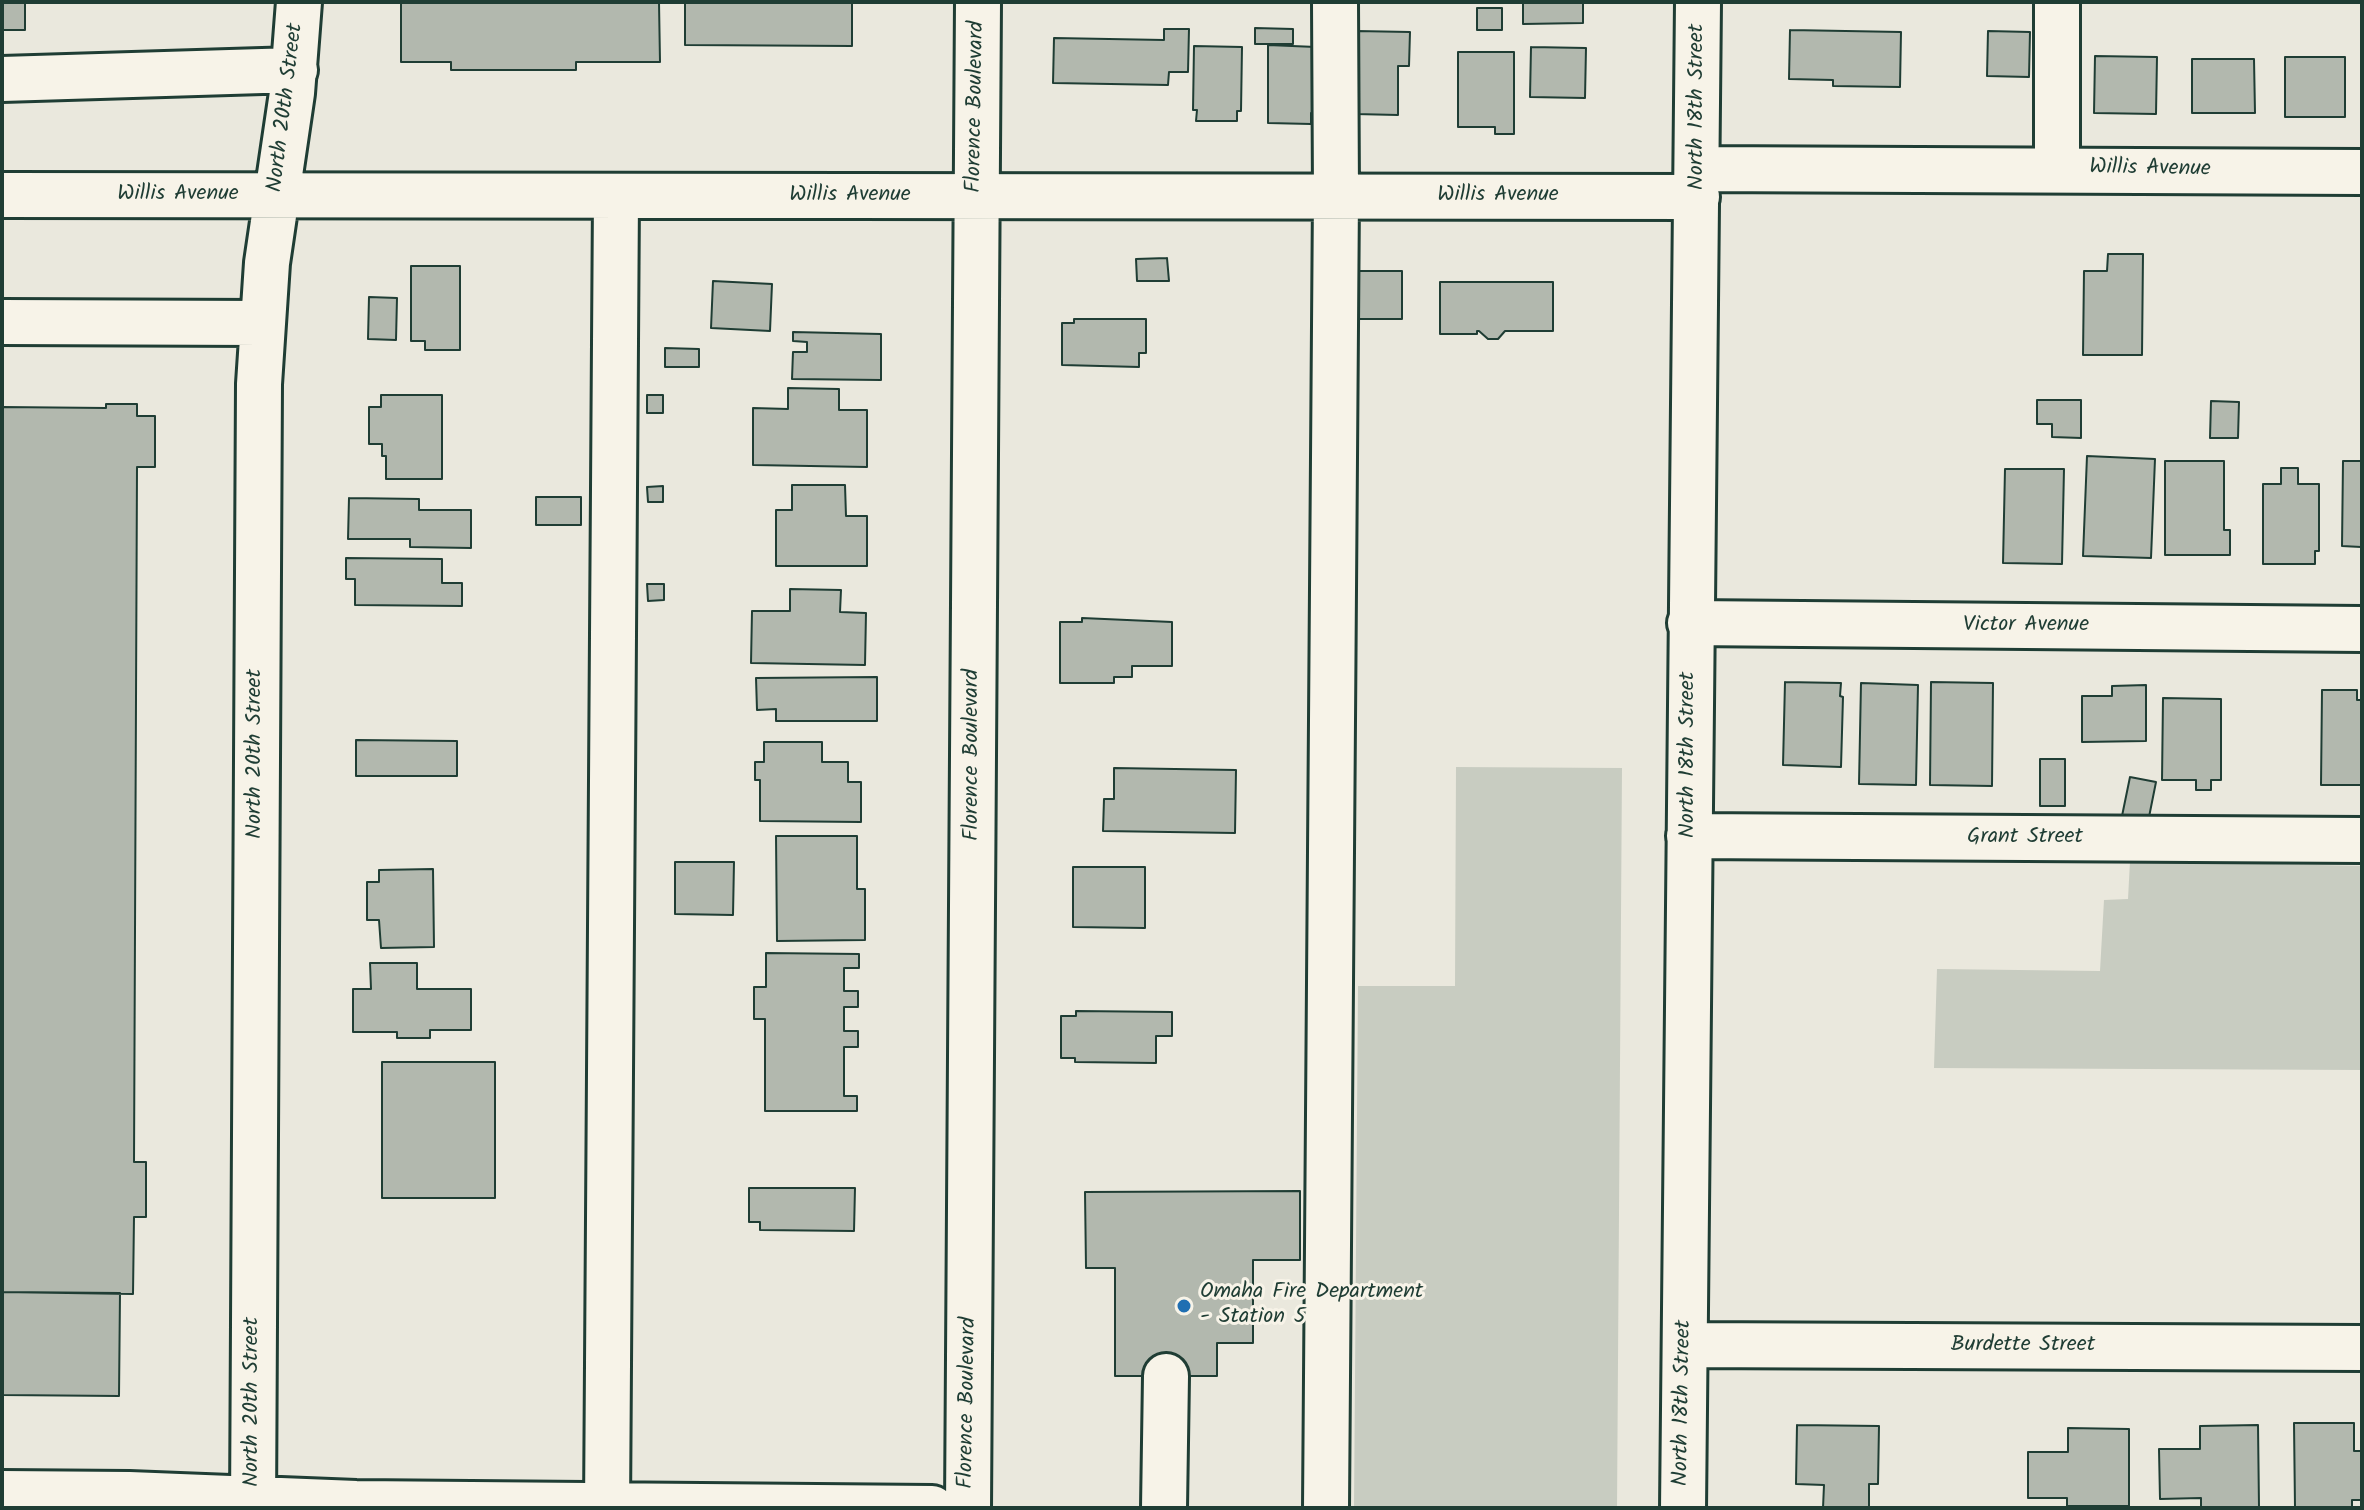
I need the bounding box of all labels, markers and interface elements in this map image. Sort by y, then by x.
street label: Florence Boulevard [962,21,992,193]
street label: North 20th Street [264,22,310,194]
street label: North 18th Street [1685,24,1711,190]
street label: Willis Avenue [2089,156,2211,184]
street label: Willis Avenue [117,182,239,208]
street label: Willis Avenue [789,183,911,209]
street label: Willis Avenue [1437,183,1559,209]
street label: Victor Avenue [1963,613,2089,639]
street label: North 20th Street [243,669,269,839]
street label: Florence Boulevard [960,669,986,841]
street label: North 18th Street [1676,672,1702,838]
street label: Grant Street [1967,825,2083,851]
place label: Omaha Fire Department - Station 5 [1200,1280,1423,1332]
marker: Omaha Fire Department - Station 5 [1175,1297,1193,1315]
street label: North 20th Street [240,1317,266,1487]
street label: Florence Boulevard [954,1317,984,1489]
street label: North 18th Street [1669,1320,1699,1486]
street label: Burdette Street [1951,1333,2095,1359]

